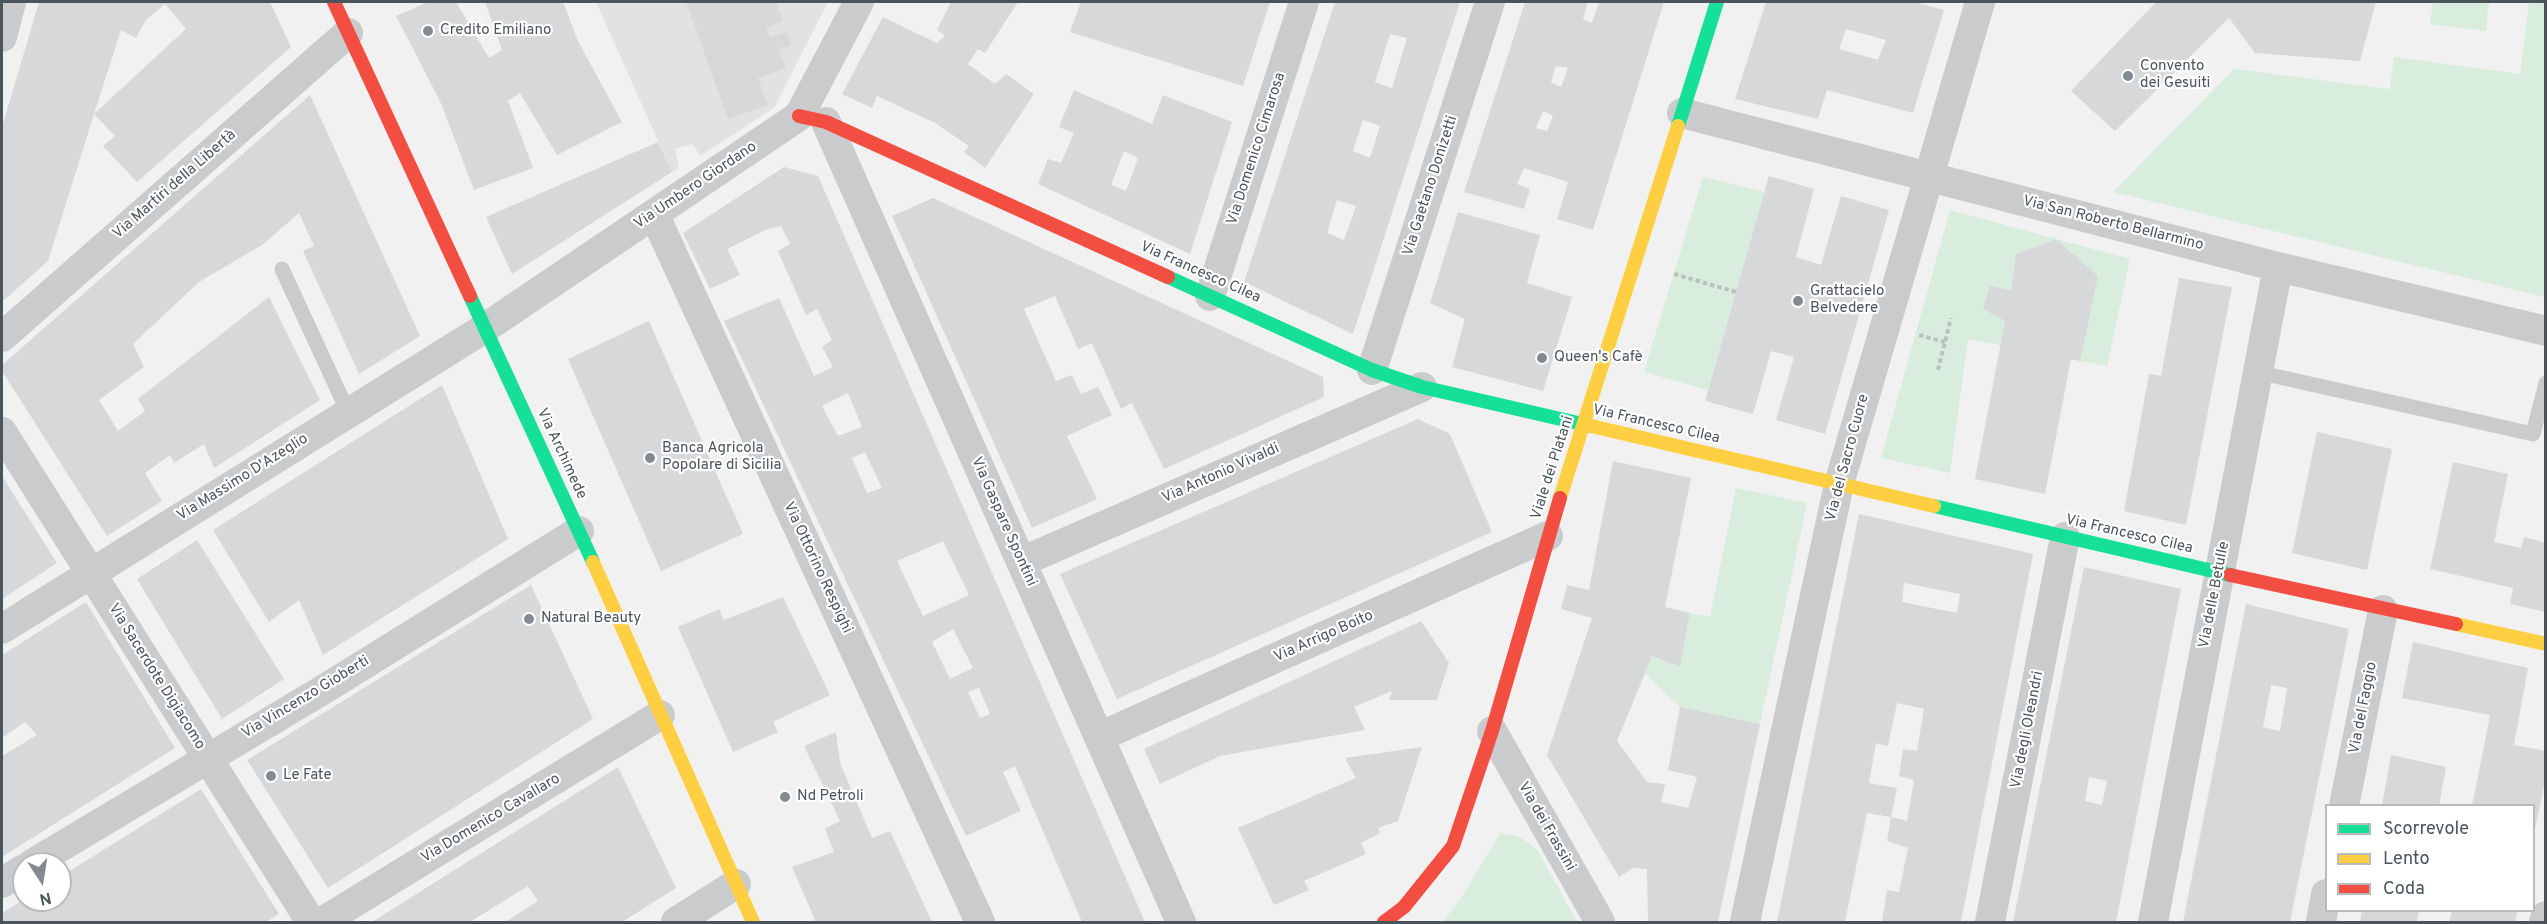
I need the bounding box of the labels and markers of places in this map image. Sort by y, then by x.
place label: Credito Emiliano [440,22,551,40]
marker: Credito Emiliano [421,24,435,38]
place label: Convento dei Gesuiti [2140,58,2210,93]
marker: Convento dei Gesuiti [2121,69,2135,83]
place label: Grattacielo Belvedere [1810,283,1884,318]
marker: Grattacielo Belvedere [1791,294,1805,308]
place label: Queen's Cafè [1554,349,1643,367]
marker: Queen's Cafè [1535,351,1549,365]
place label: Banca Agricola Popolare di Sicilia [662,440,781,475]
marker: Banca Agricola Popolare di Sicilia [643,451,657,465]
place label: Natural Beauty [541,610,641,628]
marker: Natural Beauty [522,612,536,626]
place label: Le Fate [283,767,331,785]
marker: Le Fate [264,769,278,783]
place label: Nd Petroli [797,788,864,806]
marker: Nd Petroli [778,790,792,804]

